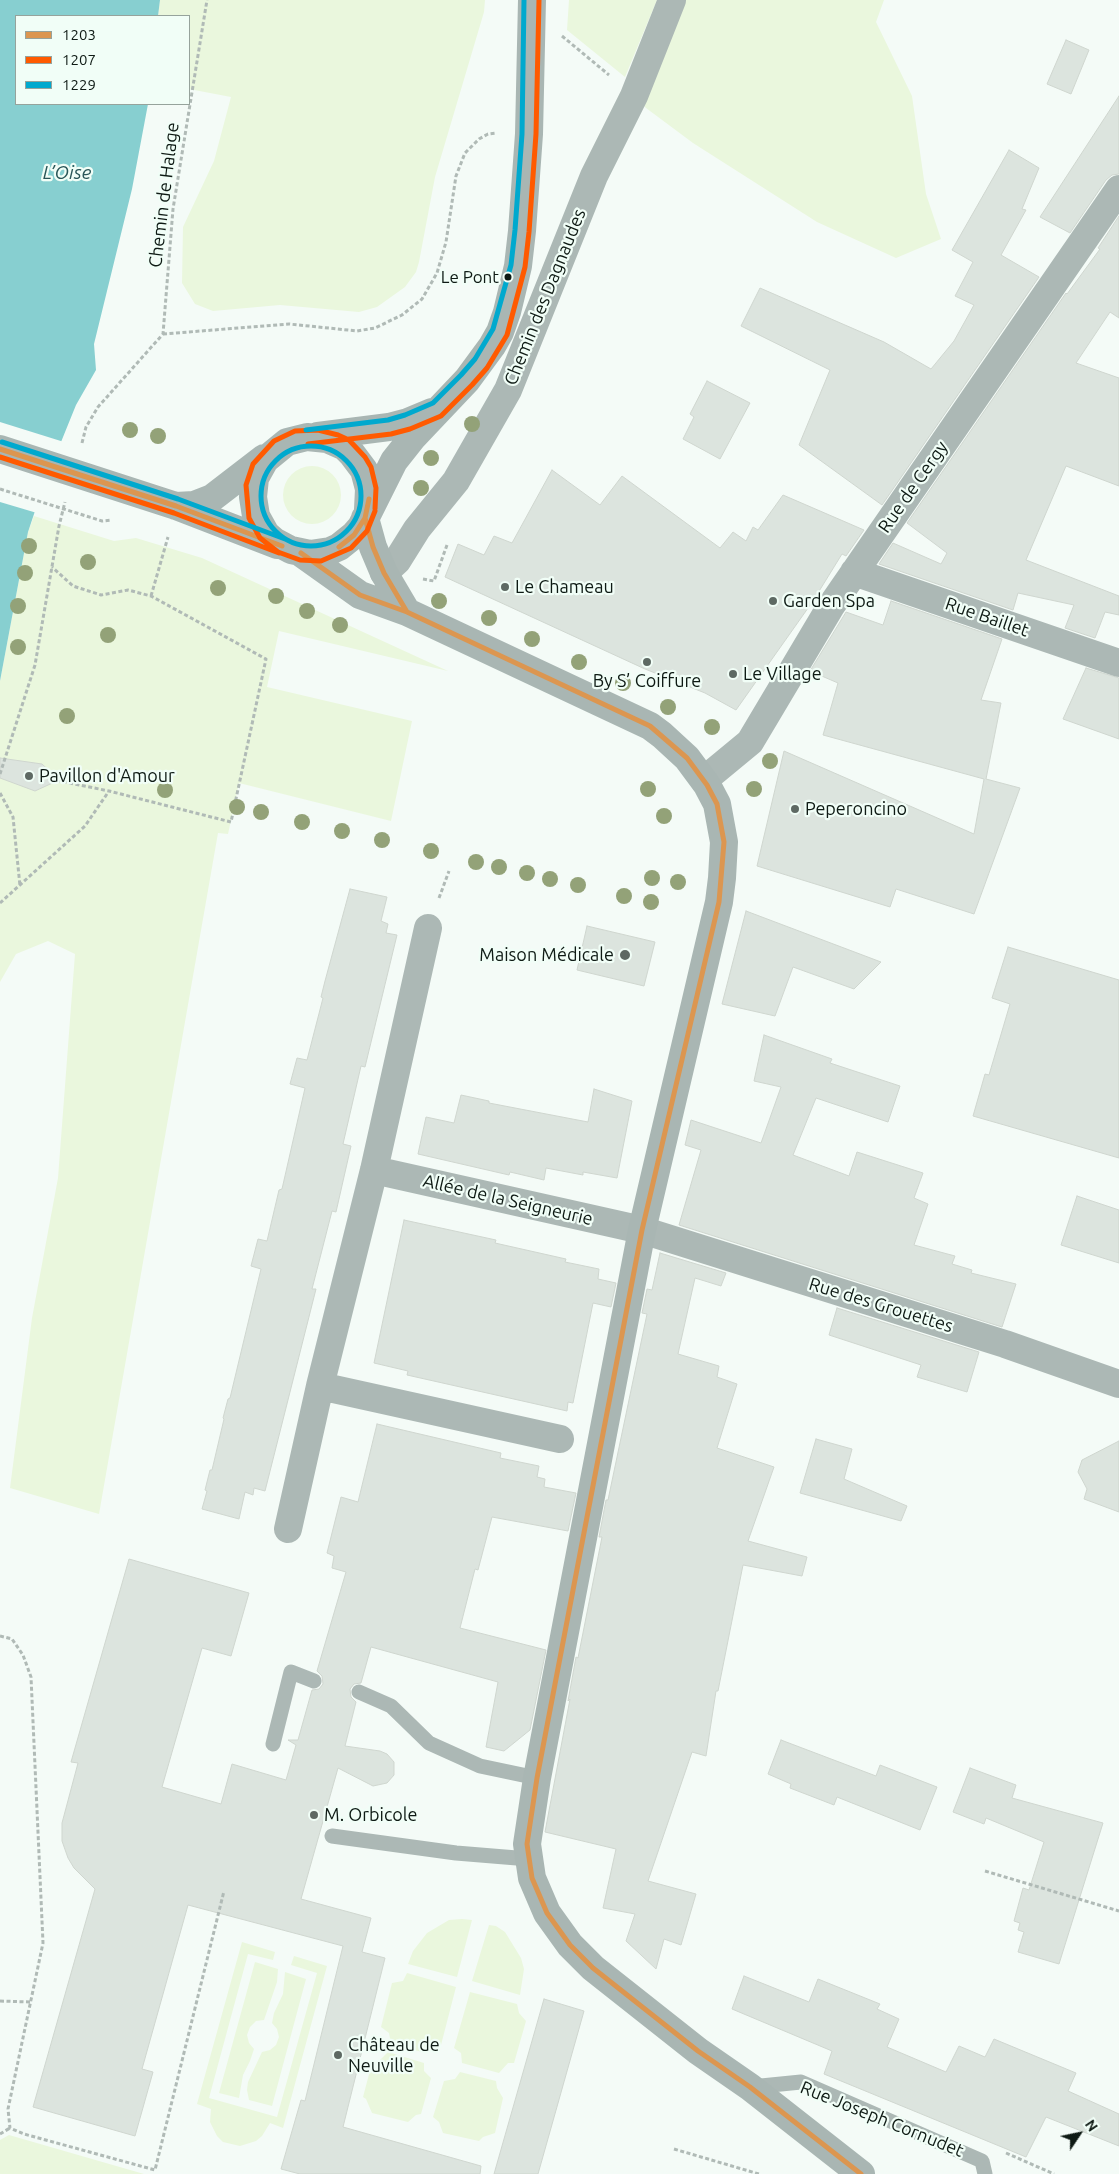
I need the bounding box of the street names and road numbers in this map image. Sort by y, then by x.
street label: Chemin de Halage [144,121,184,269]
street label: Chemin des Dagnaudes [500,206,590,388]
street label: Rue de Cergy [874,437,952,537]
street label: Rue Baillet [942,593,1032,641]
street label: Allée de la Seigneurie [421,1170,595,1230]
street label: Rue des Grouettes [806,1273,956,1337]
street label: Rue Joseph Cornudet [797,2076,967,2162]

